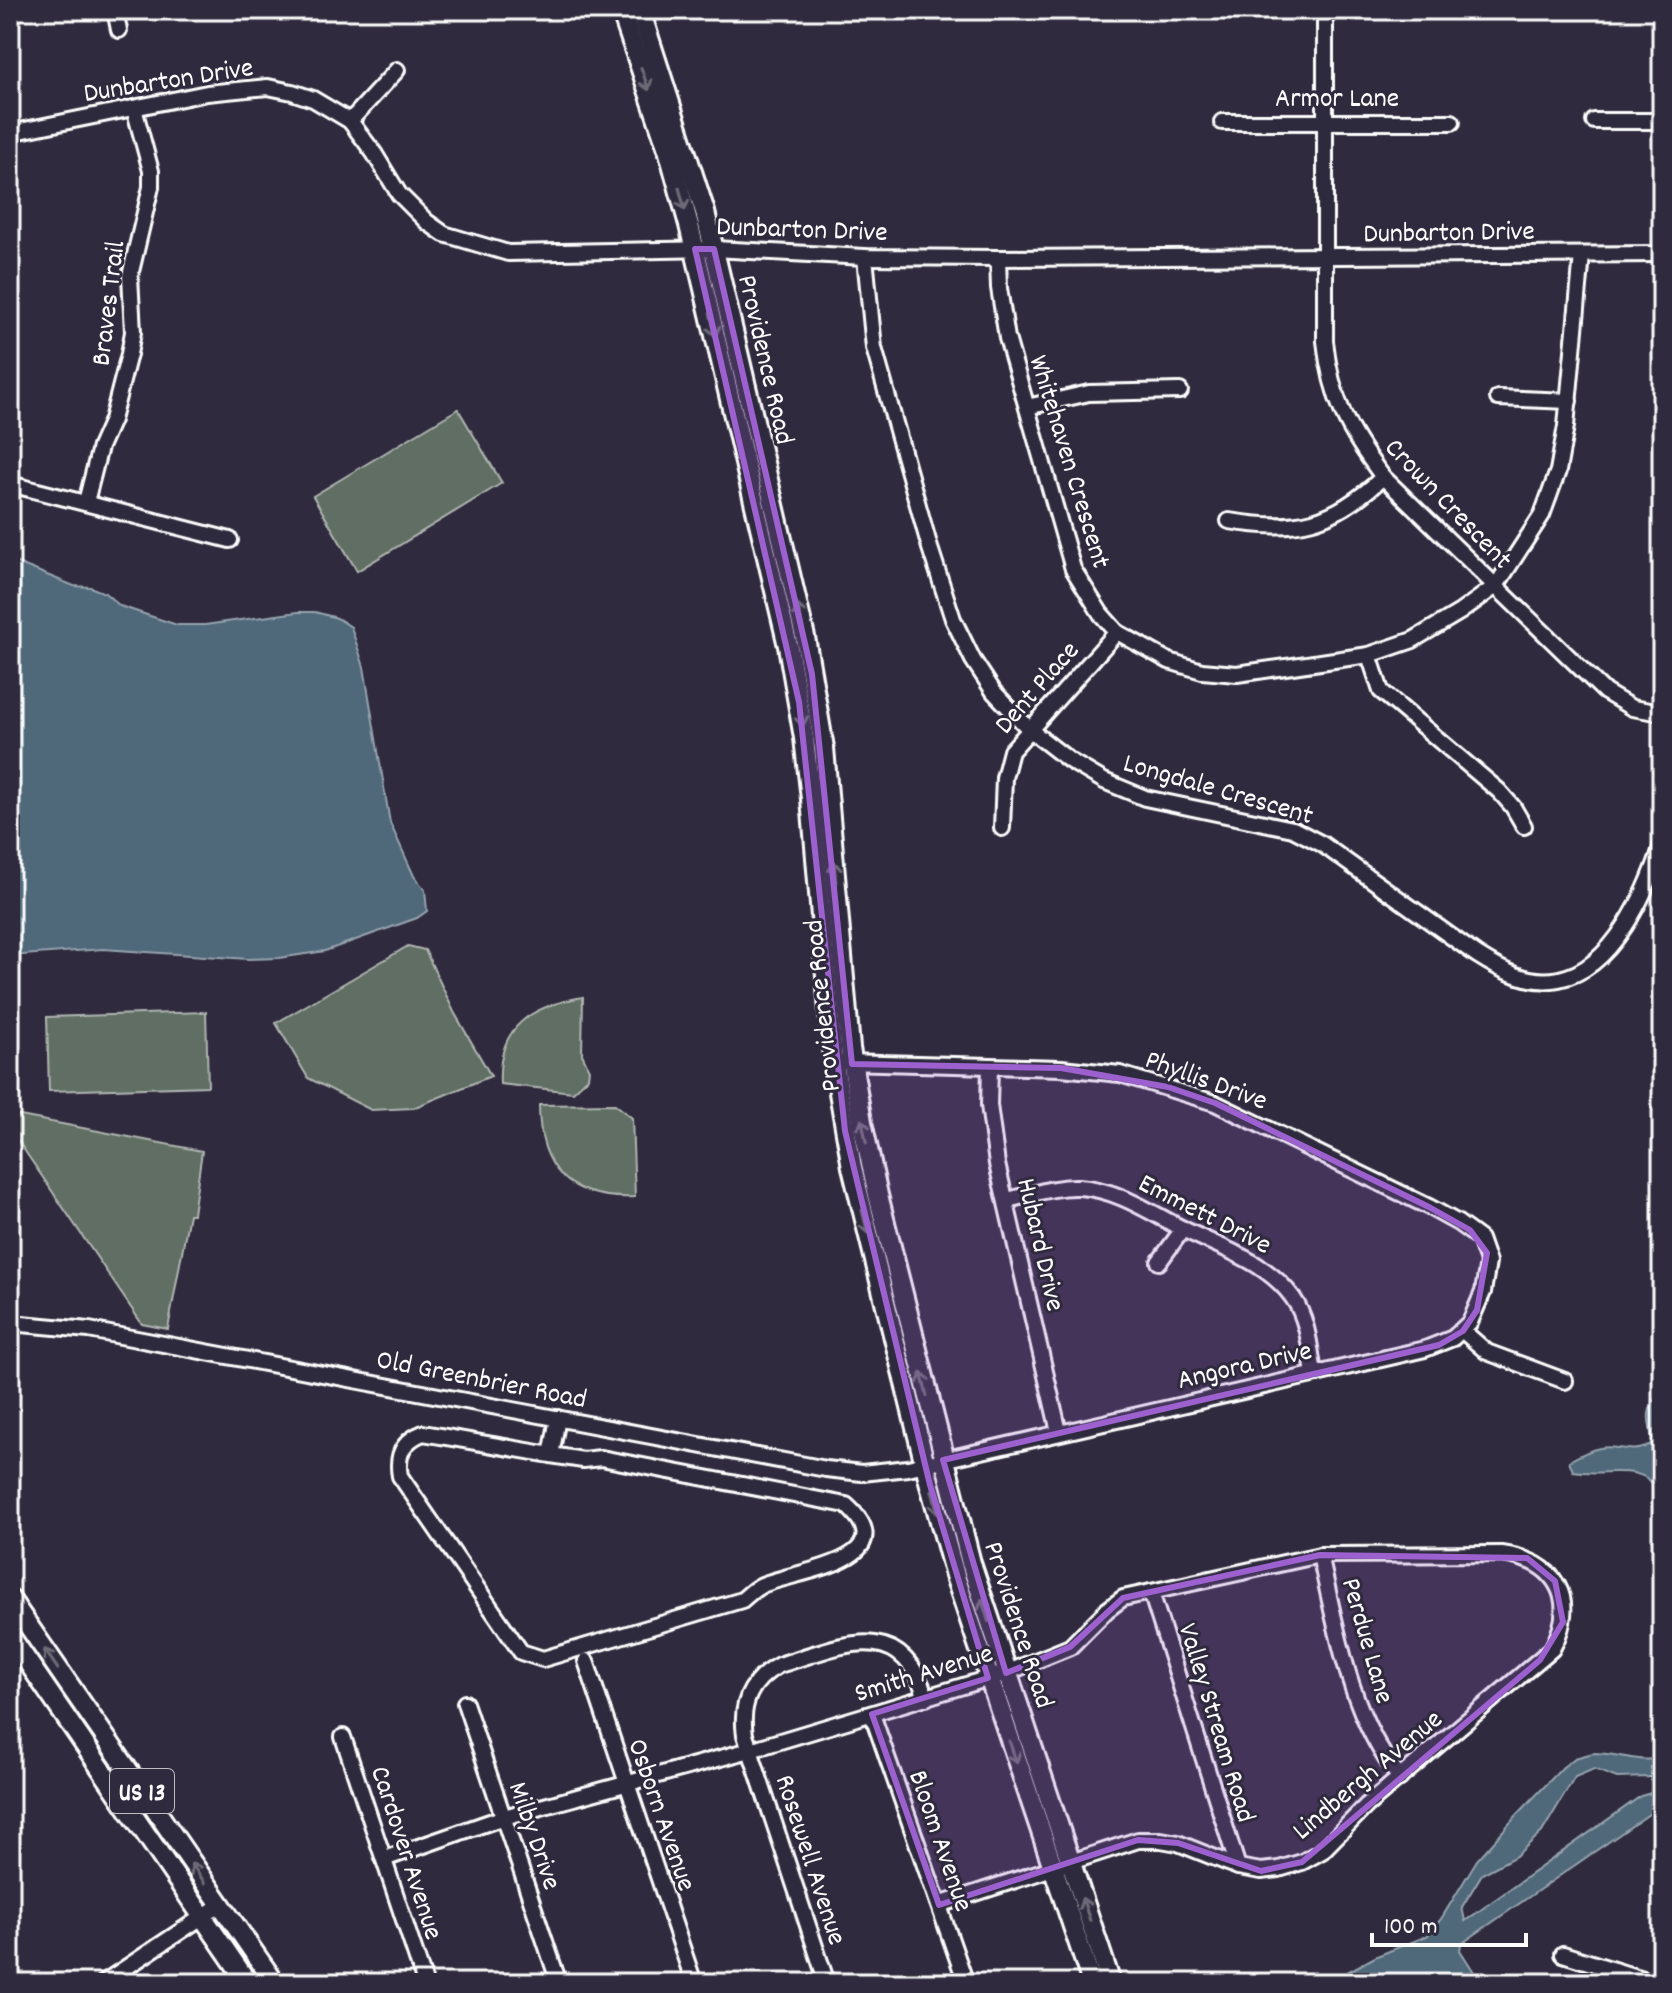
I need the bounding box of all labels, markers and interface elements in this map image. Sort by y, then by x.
street label: Dunbarton Drive [81,50,256,116]
one-way arrow [638,67,653,92]
street label: Armor Lane [1275,81,1399,121]
one-way arrow [675,185,690,211]
street label: Dunbarton Drive [716,209,888,255]
street label: Dunbarton Drive [1363,214,1535,256]
street label: Braves Trail [83,239,139,368]
street label: Providence Road [724,271,802,449]
one-way arrow [706,312,721,338]
street label: Whitehaven Crescent [1016,351,1119,574]
street label: Crown Crescent [1373,431,1520,580]
one-way arrow [792,604,807,629]
street label: Dent Place [987,634,1091,745]
one-way arrow [794,702,809,727]
street label: Longdale Crescent [1118,746,1317,838]
one-way arrow [827,860,842,887]
street label: Providence Road [796,917,854,1094]
street label: Phyllis Drive [1139,1042,1272,1123]
one-way arrow [856,1119,871,1145]
street label: Emmett Drive [1130,1166,1277,1267]
street label: Hubard Drive [1003,1175,1073,1316]
one-way arrow [859,1209,874,1235]
street label: Angora Drive [1174,1333,1316,1403]
street label: Old Greenbrier Road [372,1342,590,1422]
one-way arrow [916,1372,931,1398]
one-way arrow [928,1488,943,1514]
street label: Providence Road [970,1537,1062,1714]
street label: Perdue Lane [1328,1574,1402,1709]
one-way arrow [977,1597,992,1623]
street label: Valley Stream Road [1165,1619,1264,1828]
street label: Smith Avenue [850,1636,999,1716]
one-way arrow [43,1648,59,1670]
street label: Lindbergh Avenue [1285,1702,1453,1852]
street label: Osborn Avenue [615,1734,704,1897]
one-way arrow [1006,1739,1021,1764]
street label: Cardover Avenue [357,1762,451,1945]
street label: Bloom Avenue [895,1766,981,1918]
road number: US 13 [110,1769,174,1813]
street label: Rosewell Avenue [762,1770,855,1951]
street label: Milby Drive [495,1777,569,1896]
one-way arrow [190,1863,206,1885]
one-way arrow [1077,1897,1092,1922]
scale bar [1372,1897,1526,1947]
text: 100 m [1384,1911,1437,1945]

